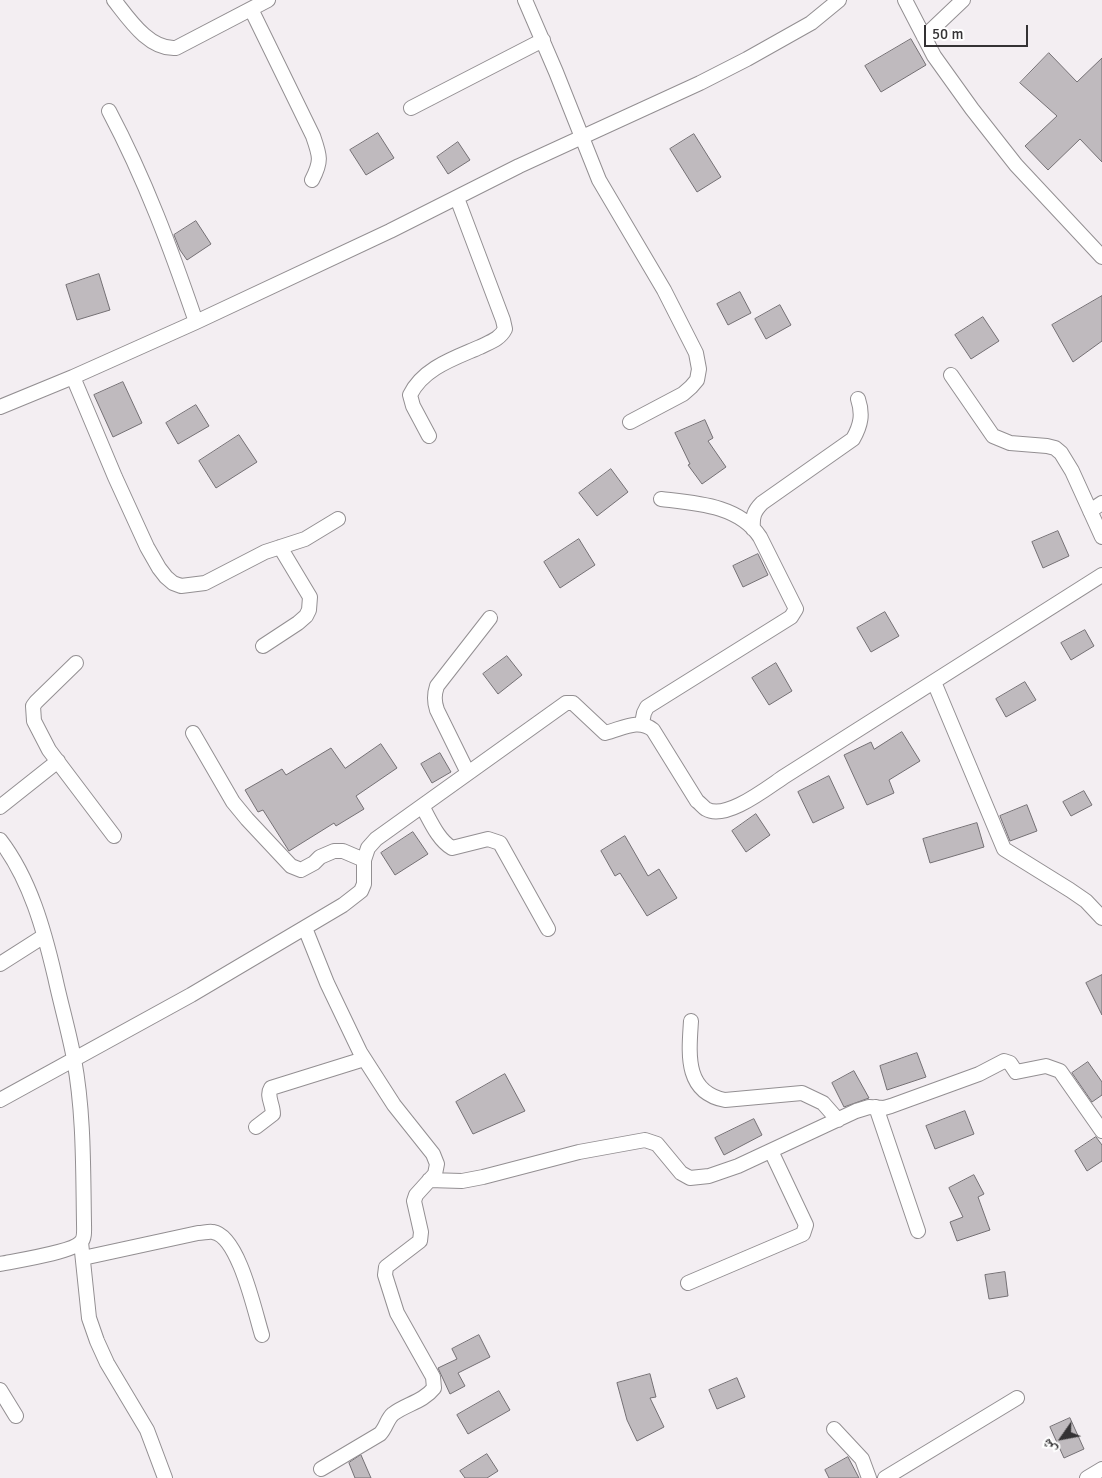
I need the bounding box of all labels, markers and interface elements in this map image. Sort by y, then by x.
scale bar [927,15,1031,47]
text: 50 m [932,25,963,43]
north arrow [1037,1413,1087,1463]
text: ش [1038,1436,1060,1457]

